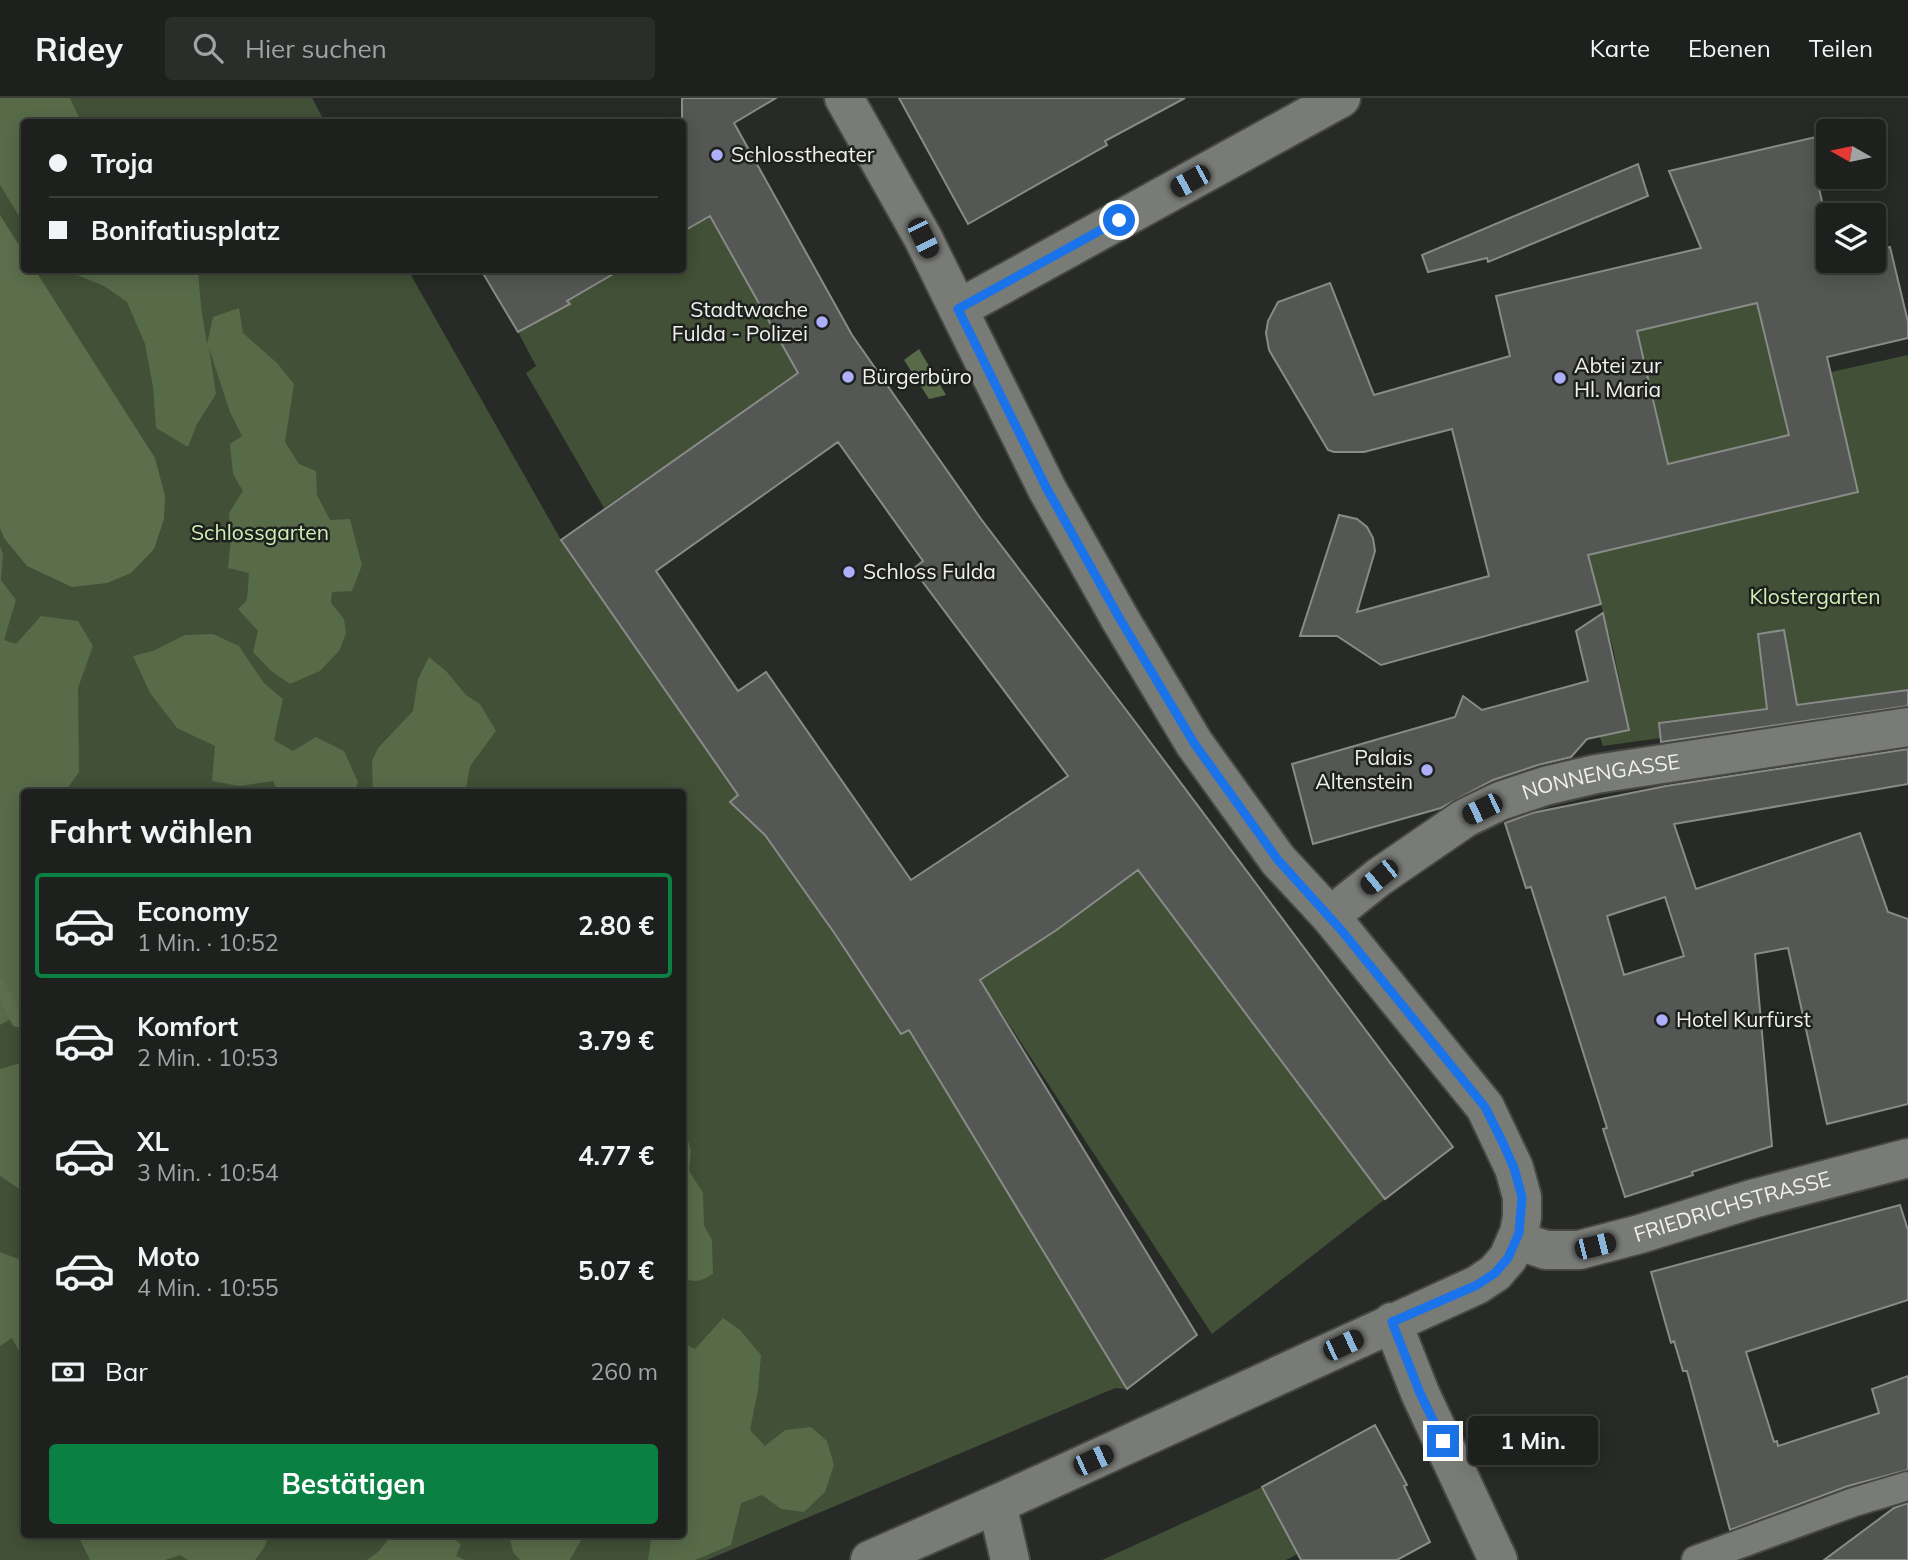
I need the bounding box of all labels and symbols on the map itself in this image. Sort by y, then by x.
north arrow [1816,119,1886,189]
place label: Schlosstheater [731,141,875,167]
marker: Schlosstheater [709,147,725,163]
car [1167,162,1214,200]
route start [1103,204,1135,236]
car [905,215,942,261]
place label: Stadtwache Fulda - Polizei [672,296,808,346]
marker: Stadtwache Fulda - Polizei [814,314,830,330]
place label: Abtei zur Hl. Maria [1574,352,1662,402]
place label: Bürgerbüro [862,363,972,389]
marker: Bürgerbüro [840,369,856,385]
marker: Abtei zur Hl. Maria [1552,370,1568,386]
park label: Schlossgarten [191,519,329,545]
place label: Schloss Fulda [863,558,996,584]
marker: Schloss Fulda [841,564,857,580]
park label: Klostergarten [1749,583,1881,609]
place label: Palais Altenstein [1315,744,1413,794]
street label: NONNENGASSE [1518,748,1681,805]
marker: Palais Altenstein [1419,762,1435,778]
car [1459,790,1506,828]
car [1357,856,1402,898]
place label: Hotel Kurfürst [1676,1006,1811,1032]
marker: Hotel Kurfürst [1654,1012,1670,1028]
street label: FRIEDRICHSTRASSE [1630,1165,1833,1247]
car [1573,1231,1618,1261]
car [1320,1327,1367,1363]
callout: 1 Min. [1468,1416,1597,1466]
route end [1427,1425,1459,1457]
car [1070,1442,1117,1478]

